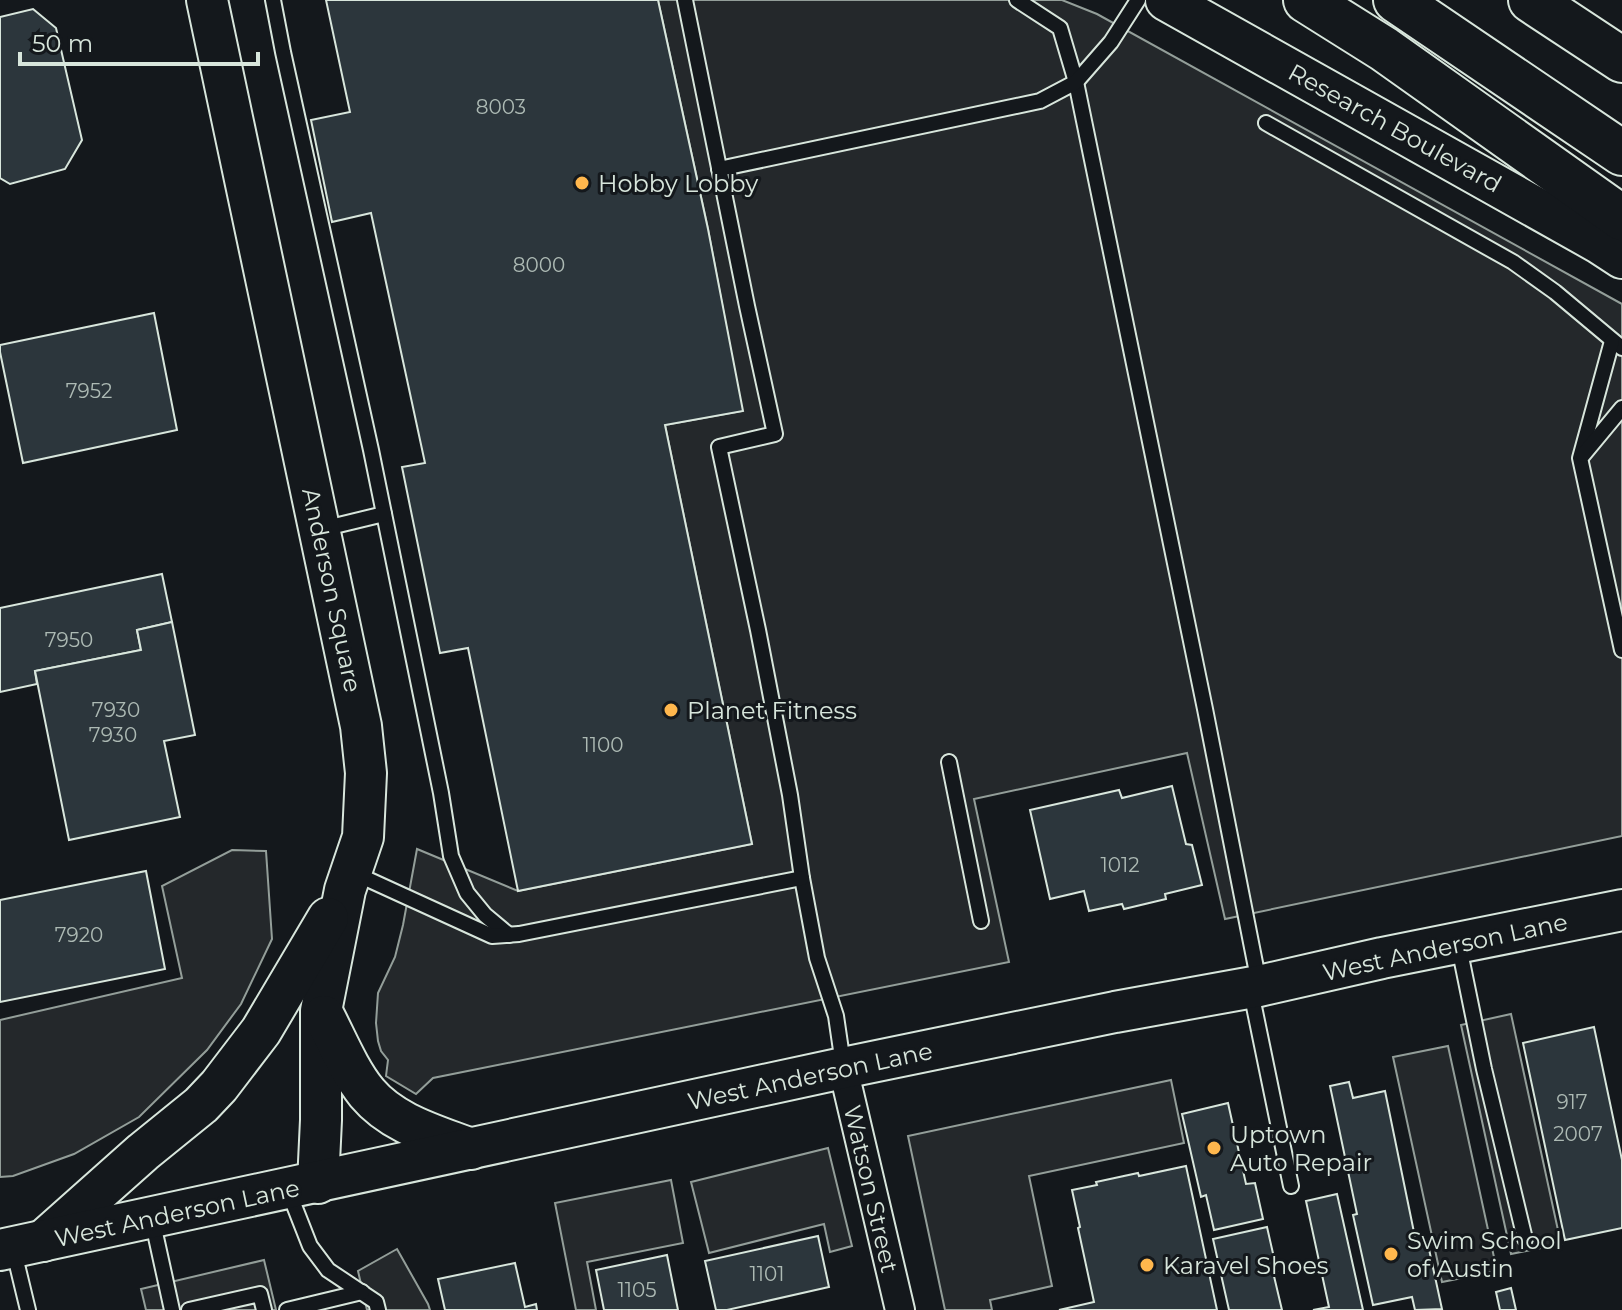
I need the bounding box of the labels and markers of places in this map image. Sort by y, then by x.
place label: Hobby Lobby [598,169,758,198]
marker: Hobby Lobby [573,174,591,192]
place label: Planet Fitness [687,696,857,725]
marker: Planet Fitness [662,701,680,719]
place label: Uptown Auto Repair [1230,1120,1372,1177]
marker: Uptown Auto Repair [1205,1139,1223,1157]
place label: Swim School of Austin [1407,1226,1562,1283]
marker: Swim School of Austin [1382,1245,1400,1263]
place label: Karavel Shoes [1163,1251,1329,1280]
marker: Karavel Shoes [1138,1256,1156,1274]

